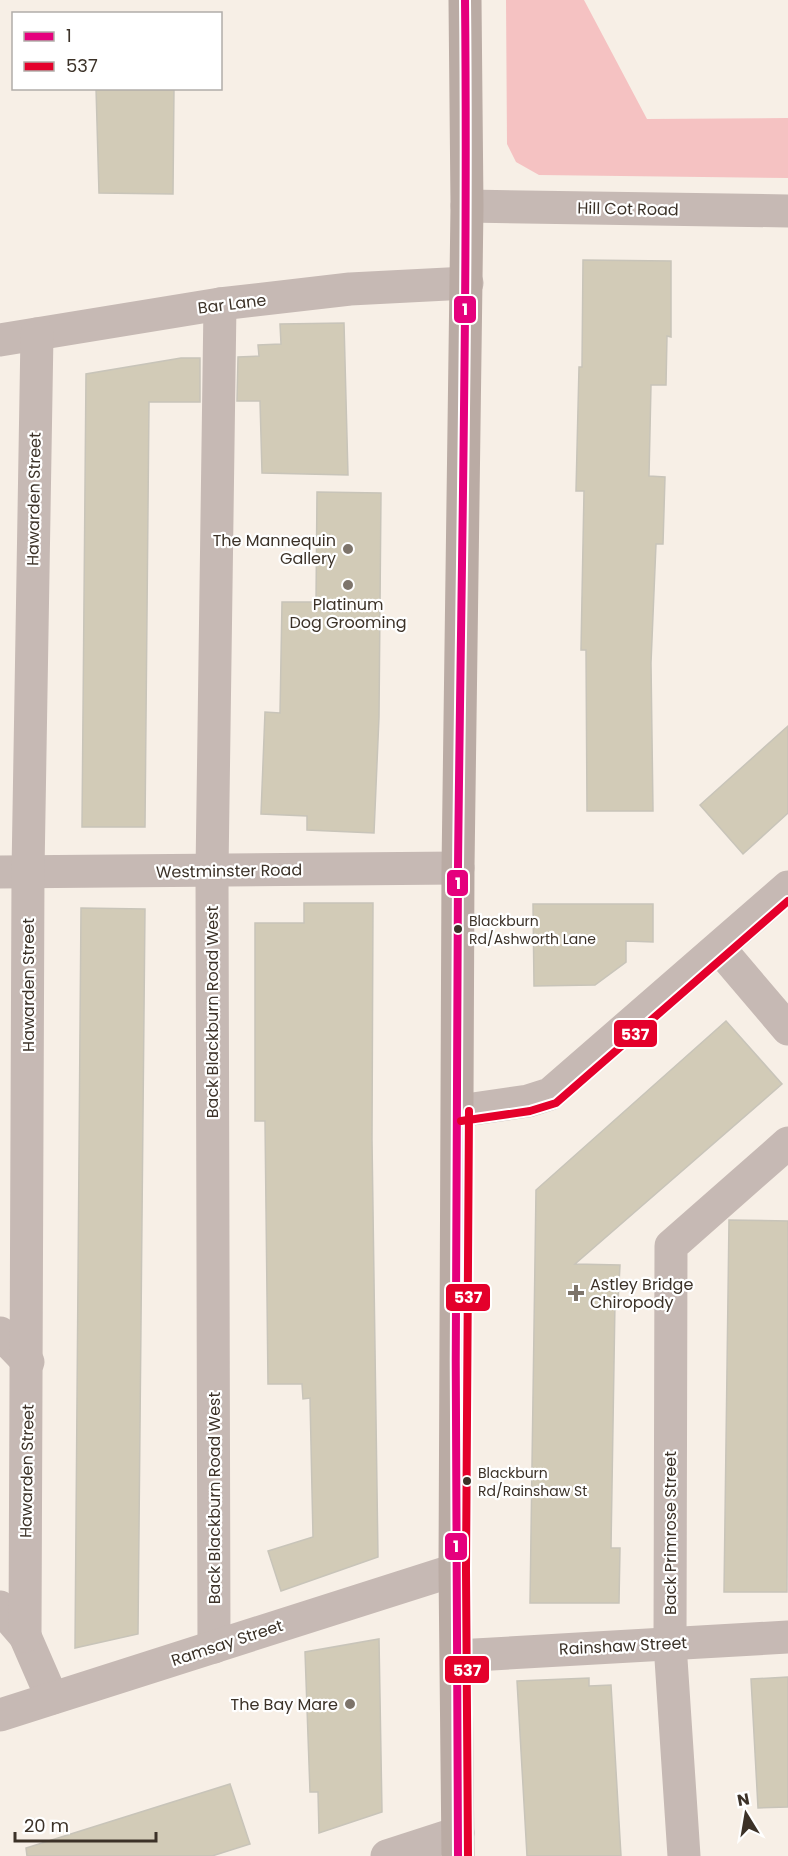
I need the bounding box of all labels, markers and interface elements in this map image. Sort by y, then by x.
legend [12,12,222,90]
text: 1 [66,23,72,48]
text: 537 [66,53,98,78]
street label: Hill Cot Road [577,197,679,221]
street label: Bar Lane [196,288,268,320]
line badge: 1 [453,295,477,324]
text: 1 [462,298,468,321]
street label: Hawarden Street [21,432,47,566]
place label: The Mannequin Gallery [213,529,336,570]
marker: The Mannequin Gallery [341,542,355,556]
marker: Platinum Dog Grooming [341,578,355,592]
place label: Platinum Dog Grooming [289,593,407,634]
street label: Westminster Road [156,858,302,884]
line badge: 1 [446,869,469,897]
text: 1 [455,872,461,895]
street label: Back Blackburn Road West [201,906,224,1118]
place label: Blackburn Rd/Ashworth Lane [469,911,596,949]
street label: Hawarden Street [17,918,40,1052]
marker: Blackburn Rd/Ashworth Lane [452,923,464,935]
line badge: 537 [613,1019,658,1048]
text: 537 [621,1023,650,1046]
place label: Astley Bridge Chiropody [590,1273,693,1314]
line badge: 537 [445,1283,491,1312]
marker: Astley Bridge Chiropody [567,1284,585,1302]
text: 537 [454,1286,483,1309]
street label: Back Blackburn Road West [203,1392,226,1604]
street label: Hawarden Street [14,1404,40,1538]
street label: Back Primrose Street [659,1451,682,1615]
place label: Blackburn Rd/Rainshaw St [478,1463,587,1501]
marker: Blackburn Rd/Rainshaw St [461,1475,473,1487]
line badge: 1 [444,1532,468,1561]
text: 1 [453,1535,459,1558]
street label: Ramsay Street [168,1614,286,1672]
street label: Rainshaw Street [558,1631,688,1661]
line badge: 537 [444,1655,490,1684]
text: 537 [453,1659,482,1682]
place label: The Bay Mare [231,1693,338,1716]
marker: The Bay Mare [343,1697,357,1711]
north arrow [716,1784,776,1844]
text: N [735,1787,751,1812]
scale bar [15,1805,156,1843]
text: 20 m [24,1813,69,1838]

